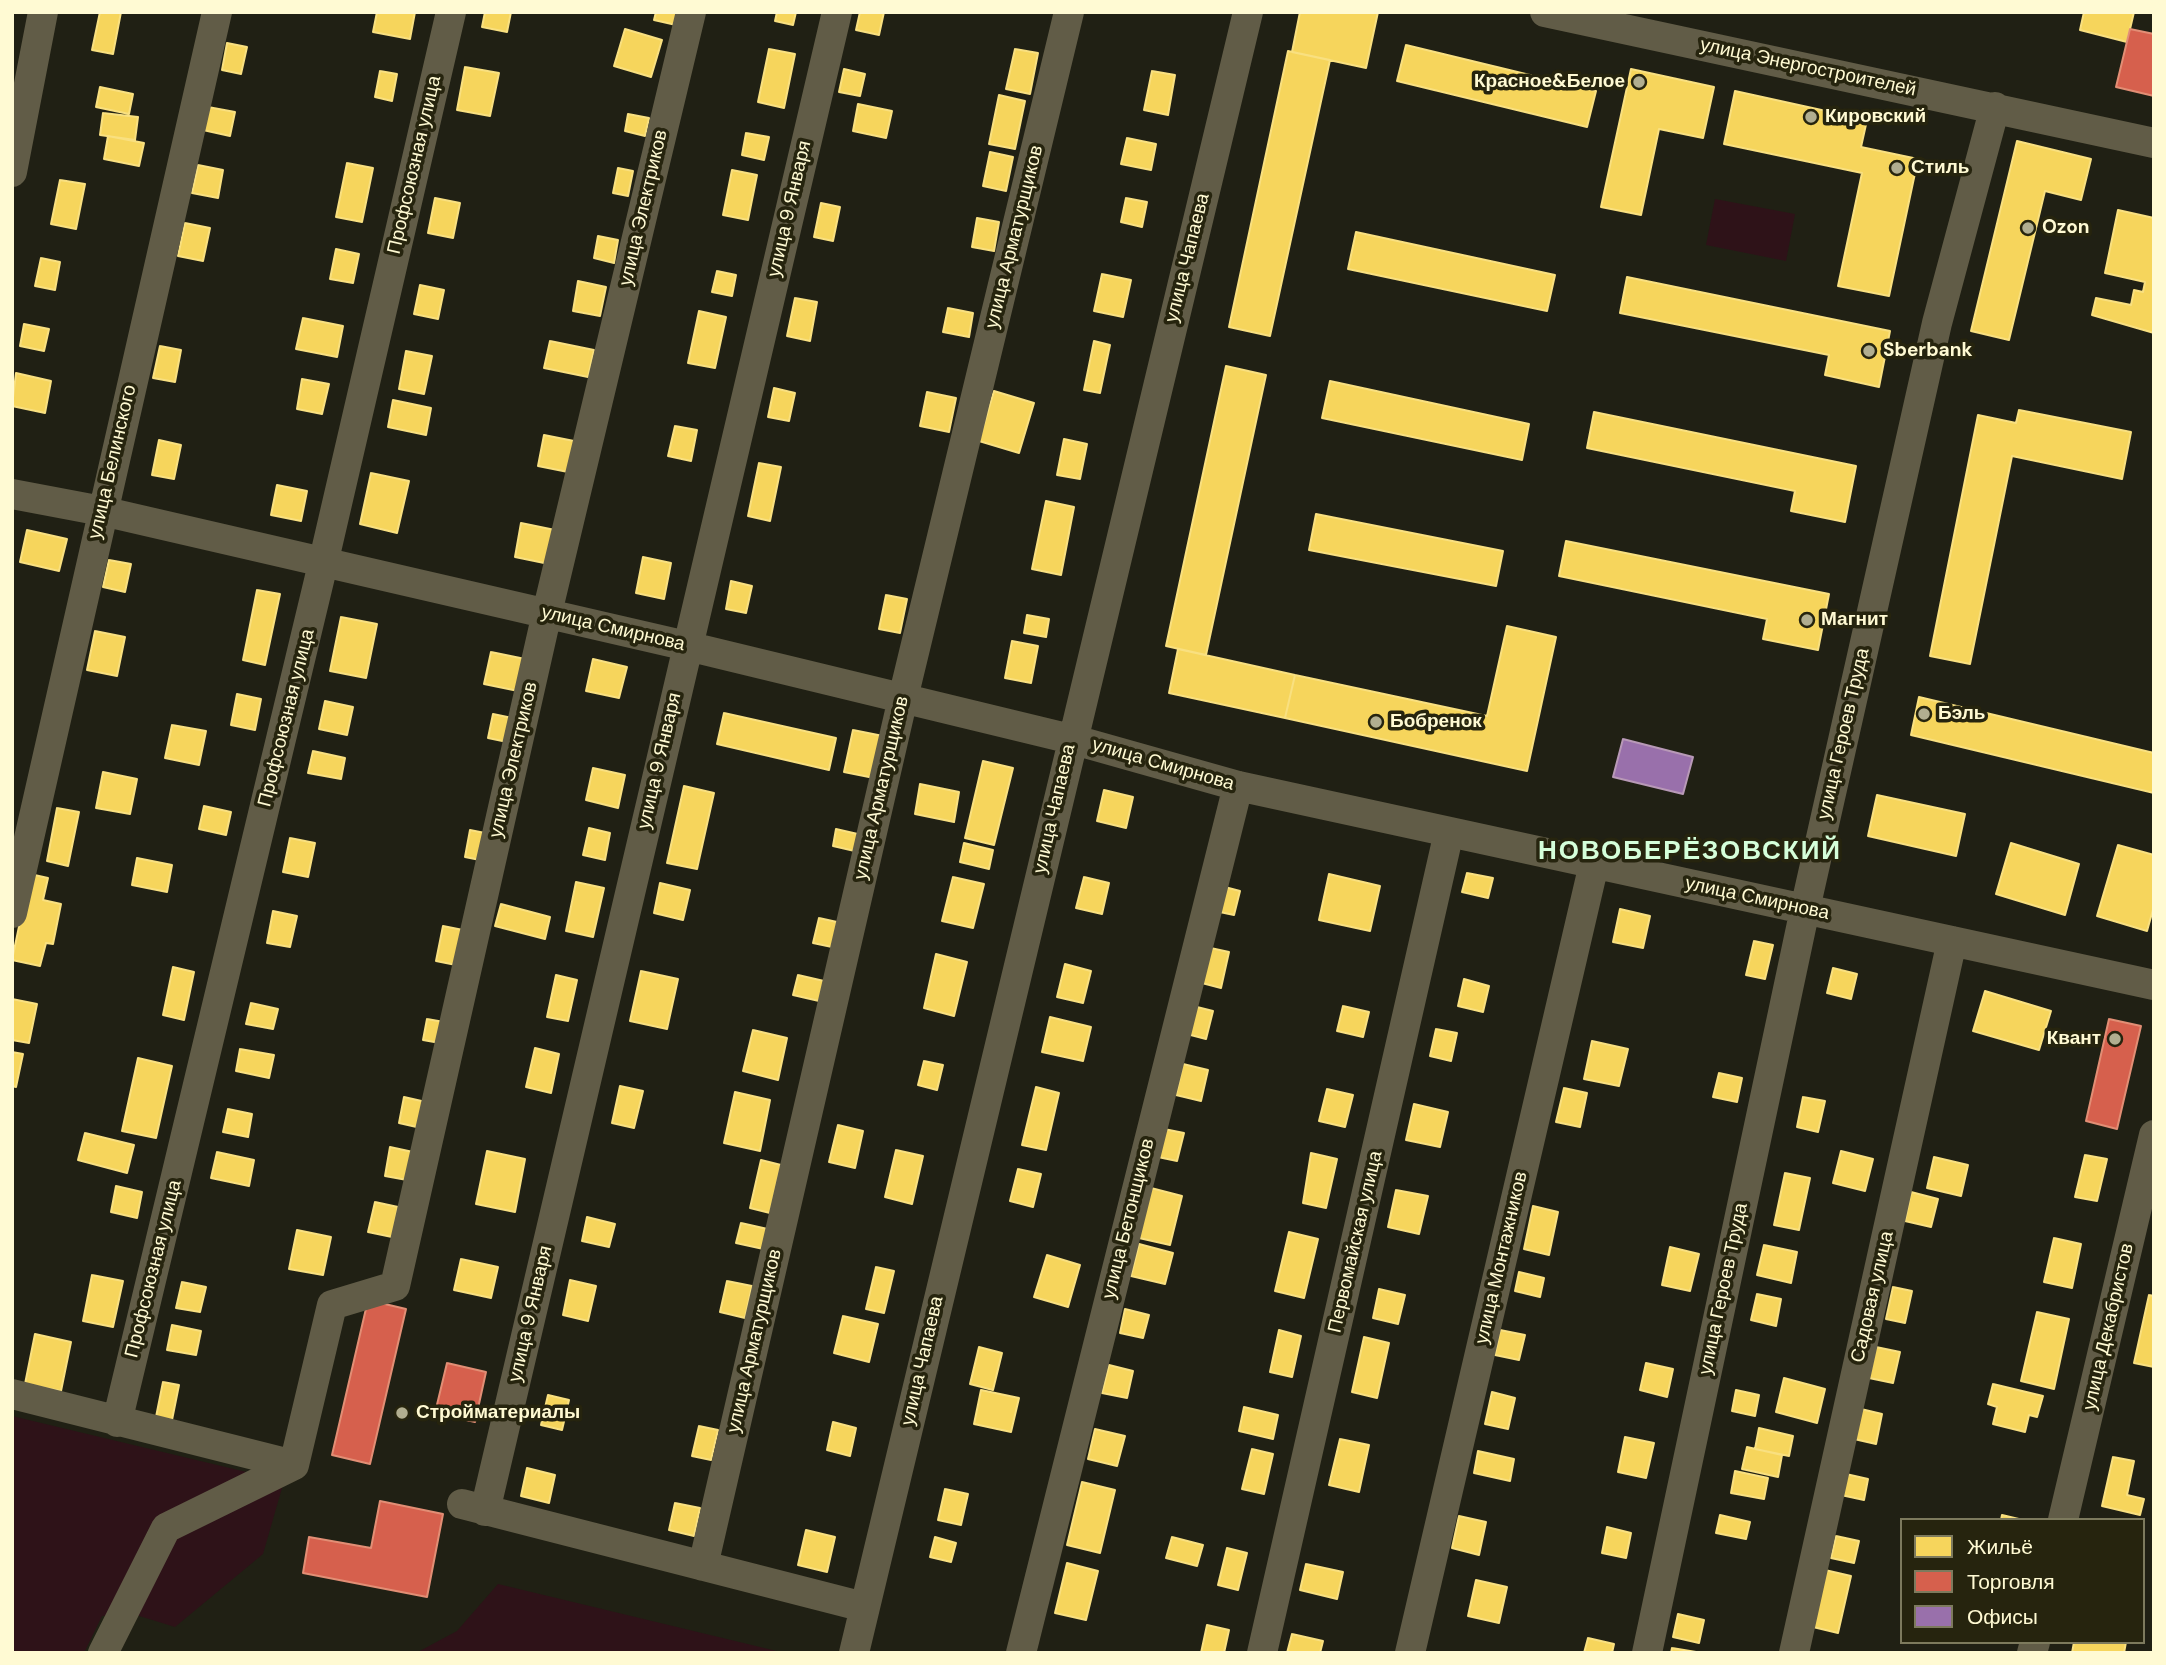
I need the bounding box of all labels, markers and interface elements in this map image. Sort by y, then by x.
street label: улица Энергостроителей [1698,34,1918,102]
place label: Красное&Белое [1474,71,1625,93]
street label: Профсоюзная улица [383,74,447,256]
marker: Красное&Белое [1631,74,1647,90]
place label: Кировский [1825,106,1926,128]
marker: Кировский [1803,109,1819,125]
street label: улица Электриков [615,128,673,288]
street label: улица 9 Января [763,138,817,280]
street label: улица Арматурщиков [981,143,1049,331]
place label: Стиль [1911,157,1969,179]
marker: Стиль [1889,160,1905,176]
street label: улица Чапаева [1161,191,1215,325]
place label: Ozon [2042,217,2090,239]
marker: Ozon [2020,220,2036,236]
place label: Sberbank [1883,340,1972,362]
marker: Sberbank [1861,343,1877,359]
street label: улица Белинского [84,383,142,541]
street label: улица Смирнова [539,601,687,657]
place label: Магнит [1821,609,1888,631]
marker: Магнит [1799,612,1815,628]
street label: Профсоюзная улица [254,627,320,809]
street label: улица Героев Труда [1813,646,1875,822]
street label: улица Электриков [485,680,543,840]
street label: улица 9 Января [633,690,687,832]
street label: улица Арматурщиков [850,694,914,882]
place label: Бэль [1938,703,1985,725]
marker: Бэль [1916,706,1932,722]
place label: Бобренок [1390,711,1482,733]
marker: Бобренок [1368,714,1384,730]
street label: улица Смирнова [1089,734,1237,796]
street label: улица Чапаева [1029,742,1081,876]
district label: НОВОБЕРЁЗОВСКИЙ [1540,836,1840,868]
street label: улица Смирнова [1683,873,1831,925]
place label: Квант [2047,1028,2101,1050]
marker: Квант [2107,1031,2123,1047]
street label: улица Бетонщиков [1098,1136,1160,1302]
street label: Первомайская улица [1324,1149,1388,1335]
street label: улица Монтажников [1471,1169,1533,1347]
street label: Профсоюзная улица [121,1178,187,1360]
street label: улица Героев Труда [1695,1201,1753,1377]
street label: Садовая улица [1847,1229,1899,1365]
street label: улица Декабристов [2079,1241,2139,1413]
street label: улица 9 Января [504,1243,558,1385]
street label: улица Арматурщиков [723,1247,787,1435]
street label: улица Чапаева [897,1294,949,1428]
place label: Стройматериалы [416,1402,580,1424]
marker: Стройматериалы [394,1405,410,1421]
legend [1900,1518,2145,1644]
text: Жильё [1967,1533,2033,1561]
text: Торговля [1967,1568,2055,1596]
text: Офисы [1967,1603,2038,1631]

